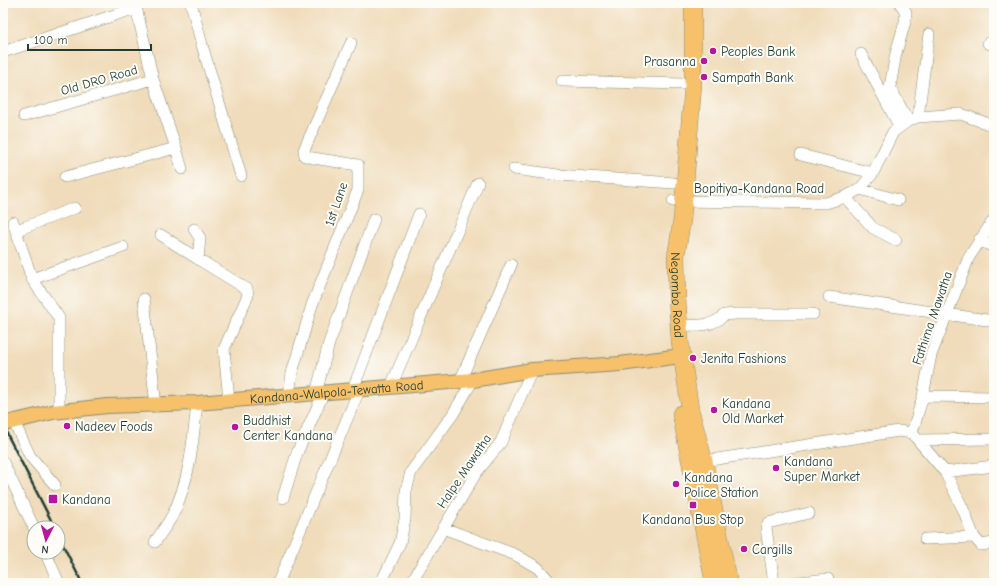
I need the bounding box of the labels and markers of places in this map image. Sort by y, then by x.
place label: Peoples Bank [721,44,796,59]
marker: Peoples Bank [708,46,718,56]
place label: Prasanna [644,54,696,69]
marker: Prasanna [699,56,709,66]
place label: Sampath Bank [712,70,794,85]
marker: Sampath Bank [699,72,709,82]
place label: Jenita Fashions [701,351,786,366]
marker: Jenita Fashions [688,353,698,363]
place label: Kandana Old Market [722,396,785,426]
marker: Kandana Old Market [709,405,719,415]
place label: Buddhist Center Kandana [243,413,333,443]
place label: Nadeev Foods [75,419,153,434]
marker: Nadeev Foods [62,421,72,431]
marker: Buddhist Center Kandana [230,422,240,432]
place label: Kandana Super Market [784,454,861,484]
marker: Kandana Super Market [771,463,781,473]
place label: Kandana Police Station [684,470,759,500]
marker: Kandana Police Station [671,479,681,489]
place label: Kandana [62,492,111,507]
marker: Kandana [47,493,59,505]
marker: Kandana Bus Stop [688,500,698,510]
place label: Kandana Bus Stop [642,512,744,527]
place label: Cargills [752,542,792,557]
marker: Cargills [739,544,749,554]

